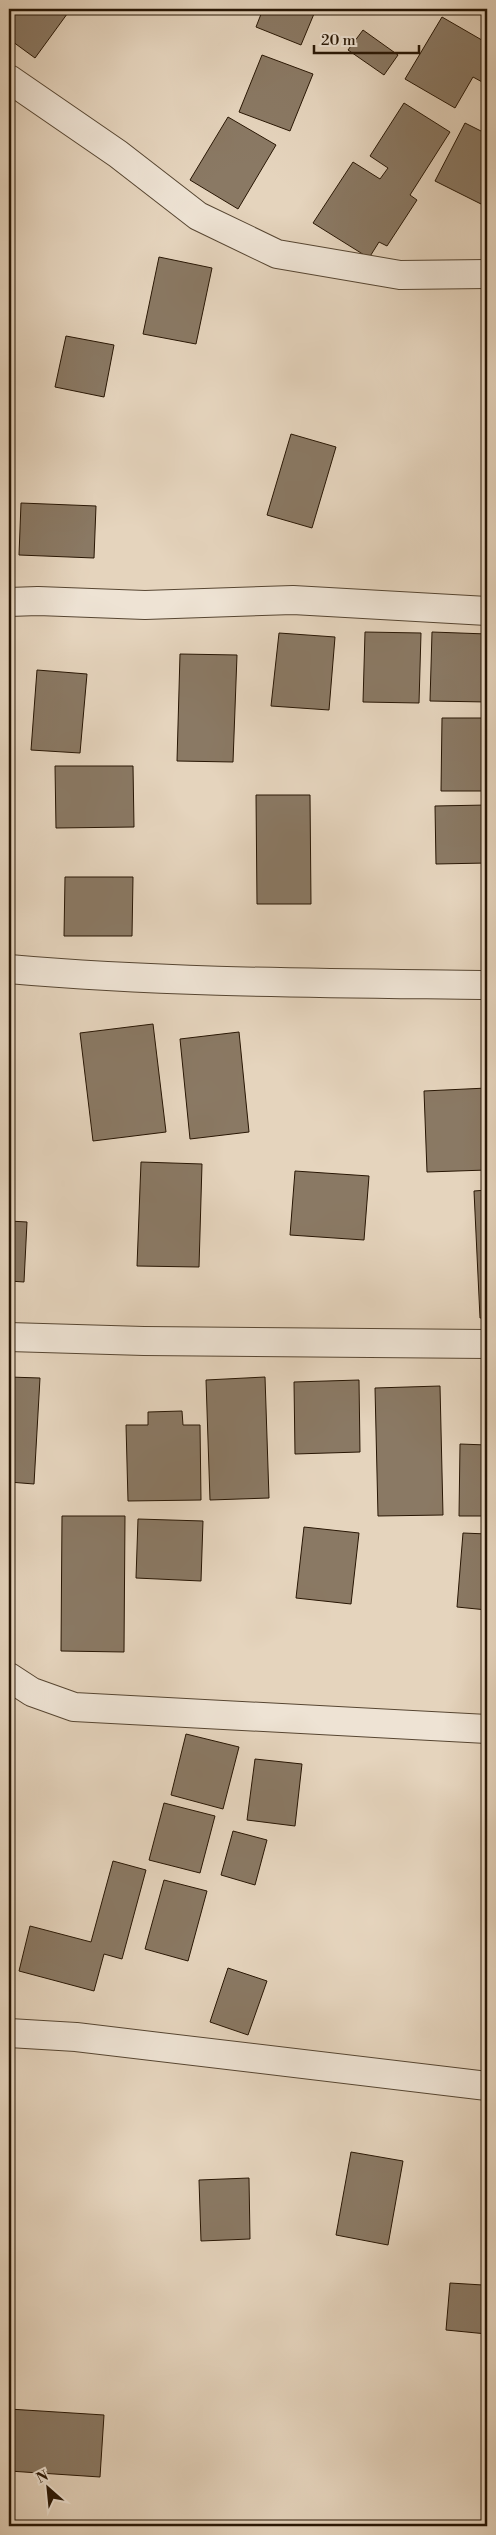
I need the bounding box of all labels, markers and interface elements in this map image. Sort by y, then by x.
scale bar [314,22,418,54]
text: 20 m [321,31,356,50]
north arrow [22,2462,72,2512]
text: N [34,2467,52,2488]

